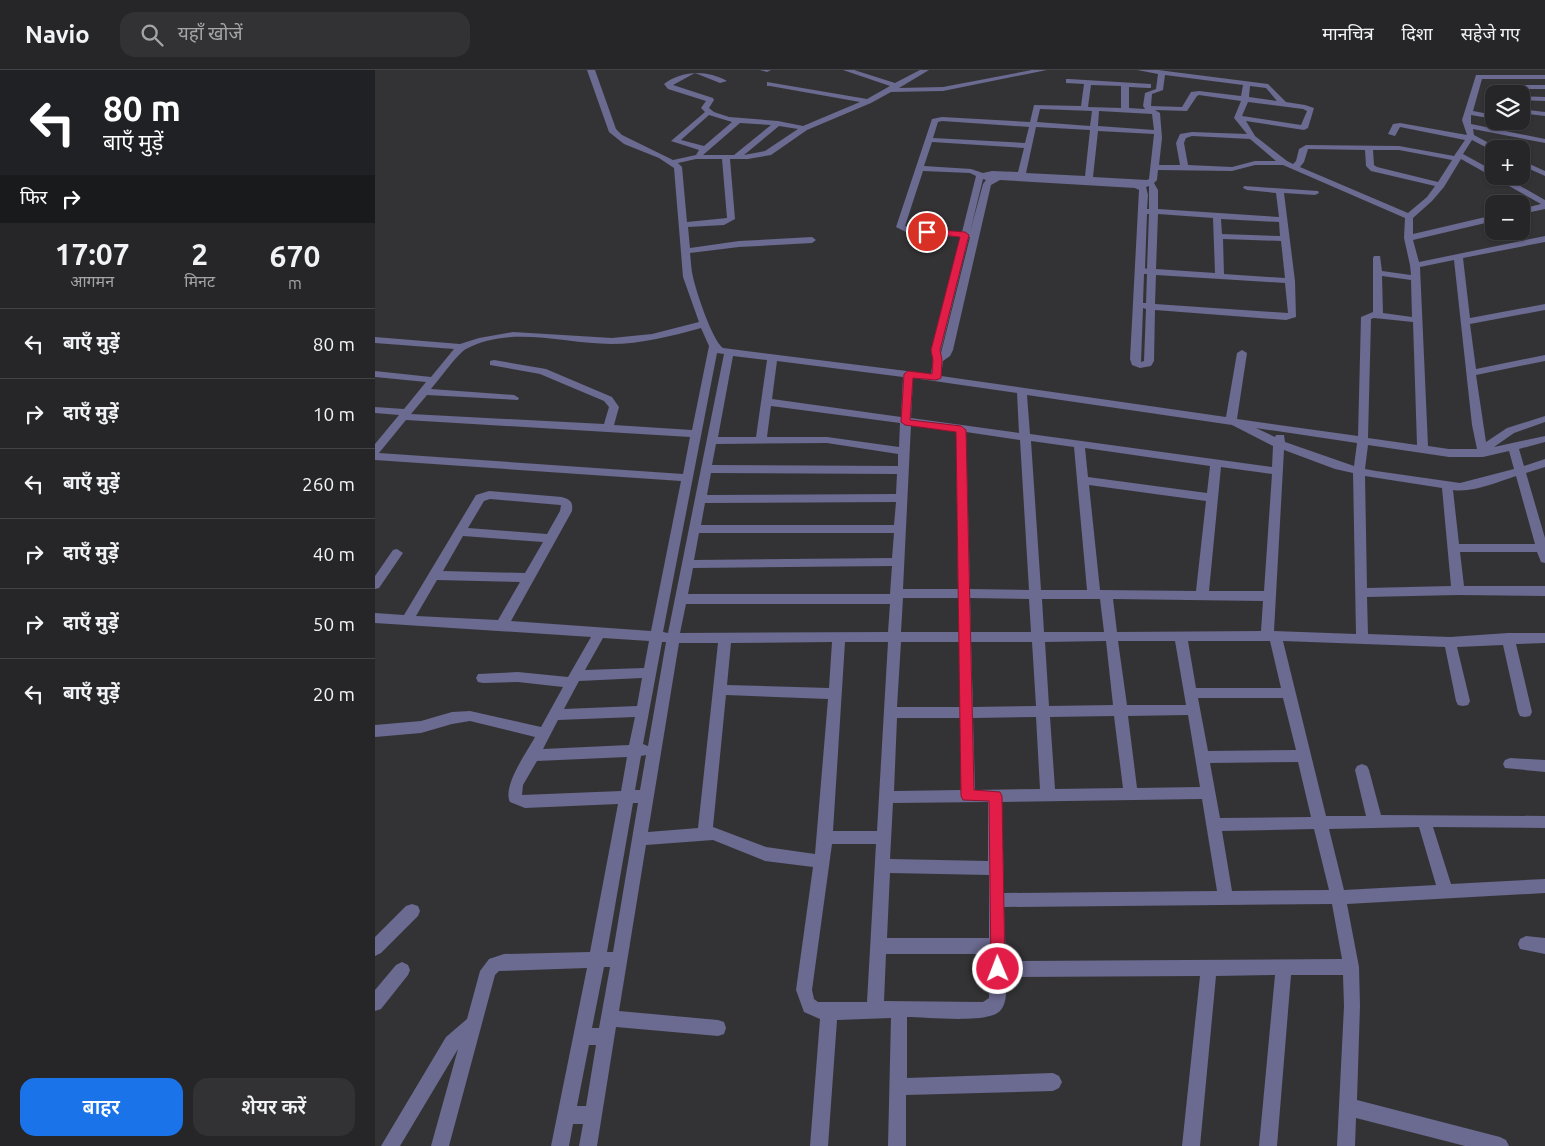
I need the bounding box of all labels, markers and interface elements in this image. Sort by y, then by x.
search box [120,12,470,57]
text: Navio [25,21,90,48]
icon: search [138,21,166,49]
text: यहाँ खोजें [178,22,243,44]
text: मानचित्र [1322,23,1374,43]
text: दिशा [1402,23,1433,43]
text: सहेजे गए [1461,23,1520,43]
map controls [1485,85,1530,240]
button: layers [1485,85,1530,130]
text: 80 m [103,88,181,128]
icon: left [20,90,85,155]
text: बाएँ मुड़ें [103,129,163,154]
button: + [1485,140,1530,185]
icon: right [57,185,85,213]
text: फिर [20,186,47,208]
button: − [1485,195,1530,240]
pin [906,211,948,253]
icon: arrive [913,218,941,246]
text: 17:07 [55,237,130,271]
text: 2 [191,237,208,271]
text: 670 [270,239,320,273]
text: आगमन [70,272,114,290]
text: मिनट [184,272,215,290]
text: m [288,274,302,292]
icon: left [20,330,48,358]
text: बाएँ मुड़ें [63,331,120,353]
text: 80 m [313,333,355,355]
icon: right [20,400,48,428]
text: दाएँ मुड़ें [63,401,119,423]
text: 10 m [313,403,355,425]
icon: left [20,470,48,498]
text: बाएँ मुड़ें [63,471,120,493]
text: 260 m [302,473,355,495]
icon: right [20,540,48,568]
text: दाएँ मुड़ें [63,541,119,563]
text: 40 m [313,543,355,565]
icon: right [20,610,48,638]
text: दाएँ मुड़ें [63,611,119,633]
text: 50 m [313,613,355,635]
icon: left [20,680,48,708]
text: बाएँ मुड़ें [63,681,120,703]
text: 20 m [313,683,355,705]
position arrow [971,942,1023,994]
button: बाहर [20,1078,183,1136]
button: शेयर करें [193,1078,355,1136]

